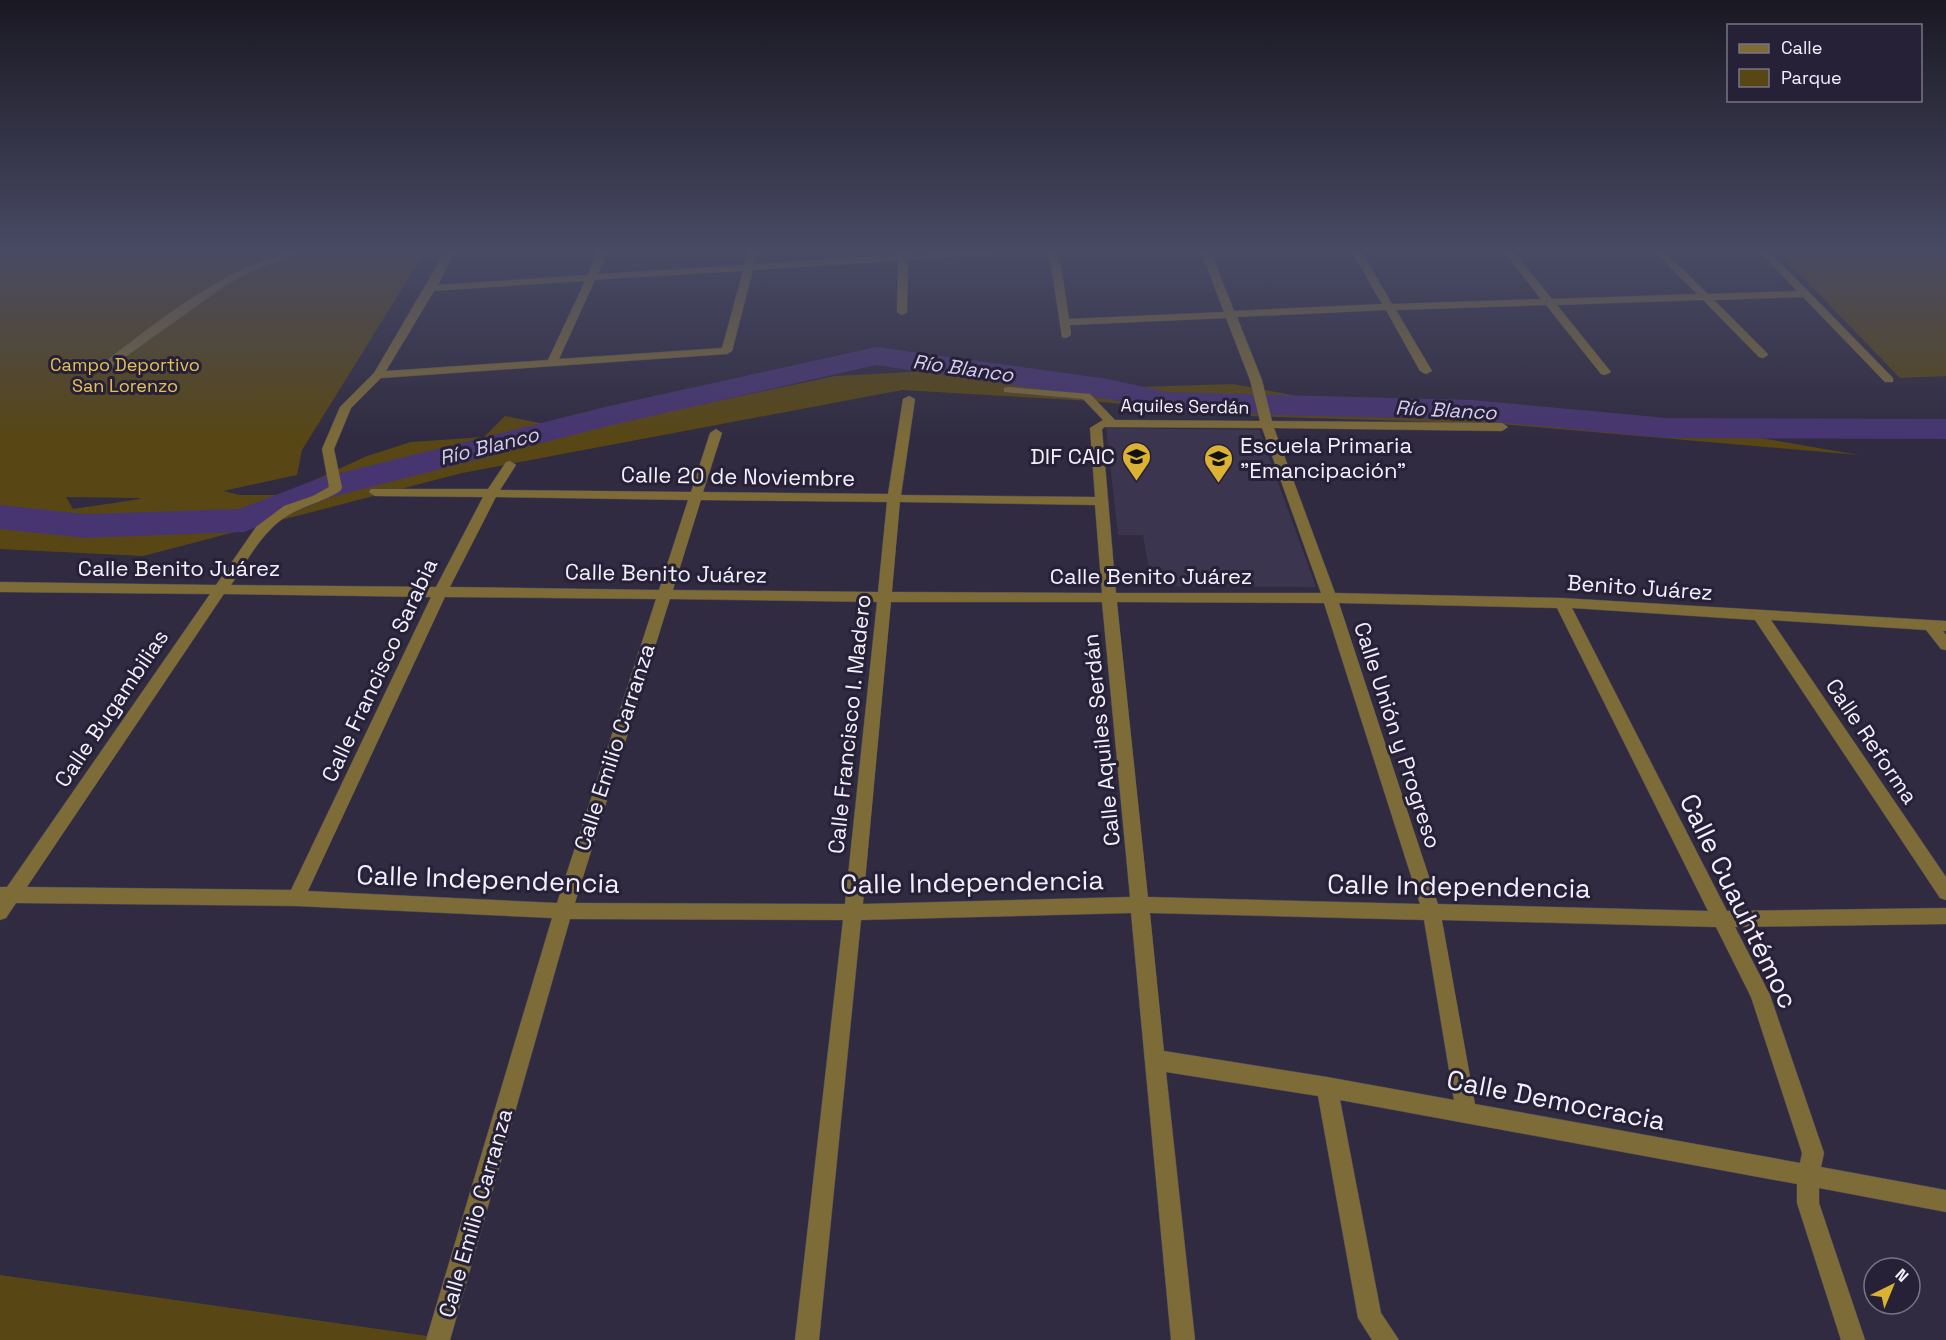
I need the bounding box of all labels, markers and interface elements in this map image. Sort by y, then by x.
legend [1727,24,1922,102]
text: Calle [1781,36,1822,59]
text: Parque [1781,66,1842,89]
water label: Río Blanco [911,348,1016,388]
park label: Campo Deportivo San Lorenzo [50,353,200,397]
street label: Aquiles Serdán [1120,393,1250,419]
water label: Río Blanco [1395,394,1498,426]
water label: Río Blanco [437,421,542,471]
place label: Escuela Primaria "Emancipación" [1240,431,1412,484]
school or university icon: DIF CAIC [1120,440,1152,482]
place label: DIF CAIC [1030,442,1115,470]
school or university icon: Escuela Primaria "Emancipación" [1203,442,1235,484]
street label: Calle 20 de Noviembre [621,460,855,492]
street label: Calle Francisco Sarabia [315,553,443,786]
street label: Calle Benito Juárez [78,554,280,582]
street label: Calle Benito Juárez [565,557,767,589]
street label: Calle Benito Juárez [1050,562,1252,590]
street label: Benito Juárez [1566,568,1714,606]
street label: Calle Francisco I. Madero [821,593,877,855]
street label: Calle Unión y Progreso [1348,618,1448,852]
street label: Calle Bugambilias [48,624,174,792]
street label: Calle Aquiles Serdán [1076,633,1126,847]
street label: Calle Emilio Carranza [567,640,661,854]
street label: Calle Reforma [1820,673,1924,809]
street label: Calle Cuauhtémoc [1672,788,1806,1014]
street label: Calle Independencia [356,857,620,901]
street label: Calle Independencia [840,862,1104,902]
street label: Calle Independencia [1327,866,1591,906]
street label: Calle Democracia [1444,1062,1668,1138]
street label: Calle Emilio Carranza [432,1105,518,1321]
north arrow [1862,1256,1922,1316]
text: N [1891,1264,1913,1287]

